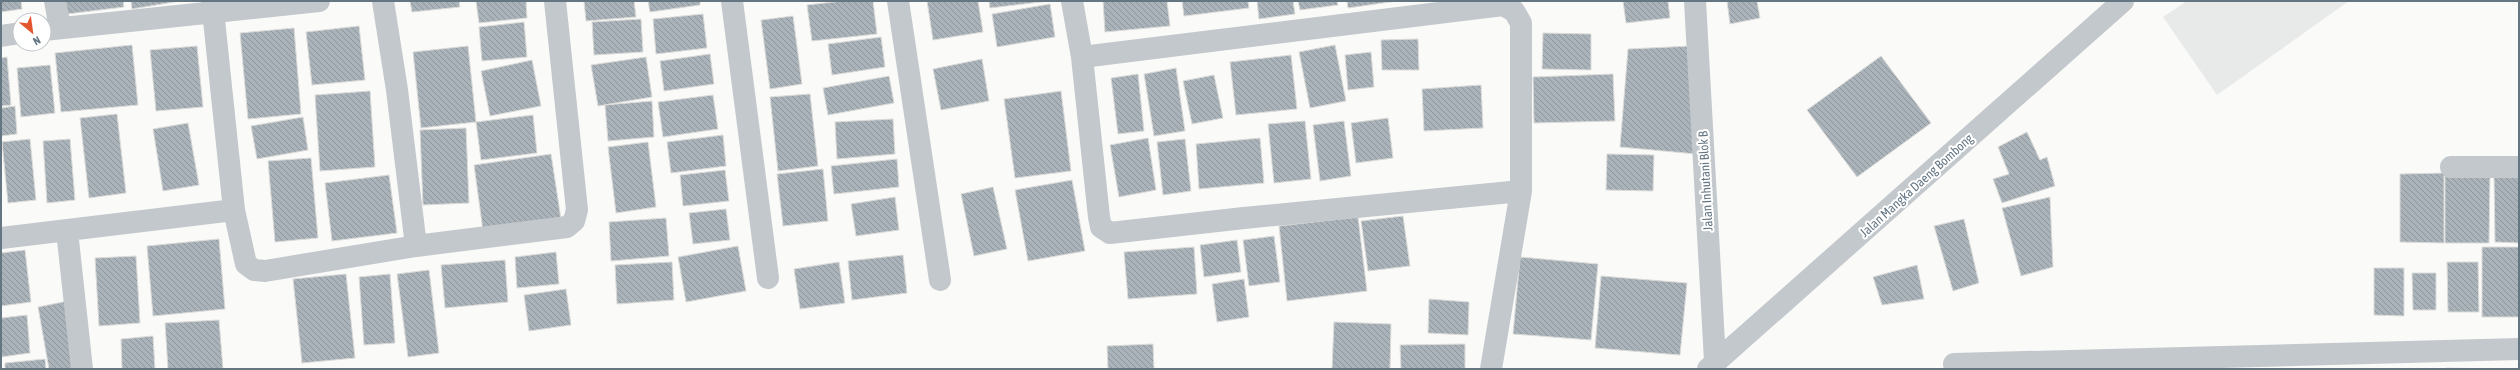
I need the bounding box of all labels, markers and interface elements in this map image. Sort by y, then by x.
north arrow [12,12,52,52]
text: N [31,34,43,48]
street label: Jalan Inhutani Blok B [1695,130,1716,231]
street label: Jalan Mangka Daeng Bombong [1857,130,1976,240]

